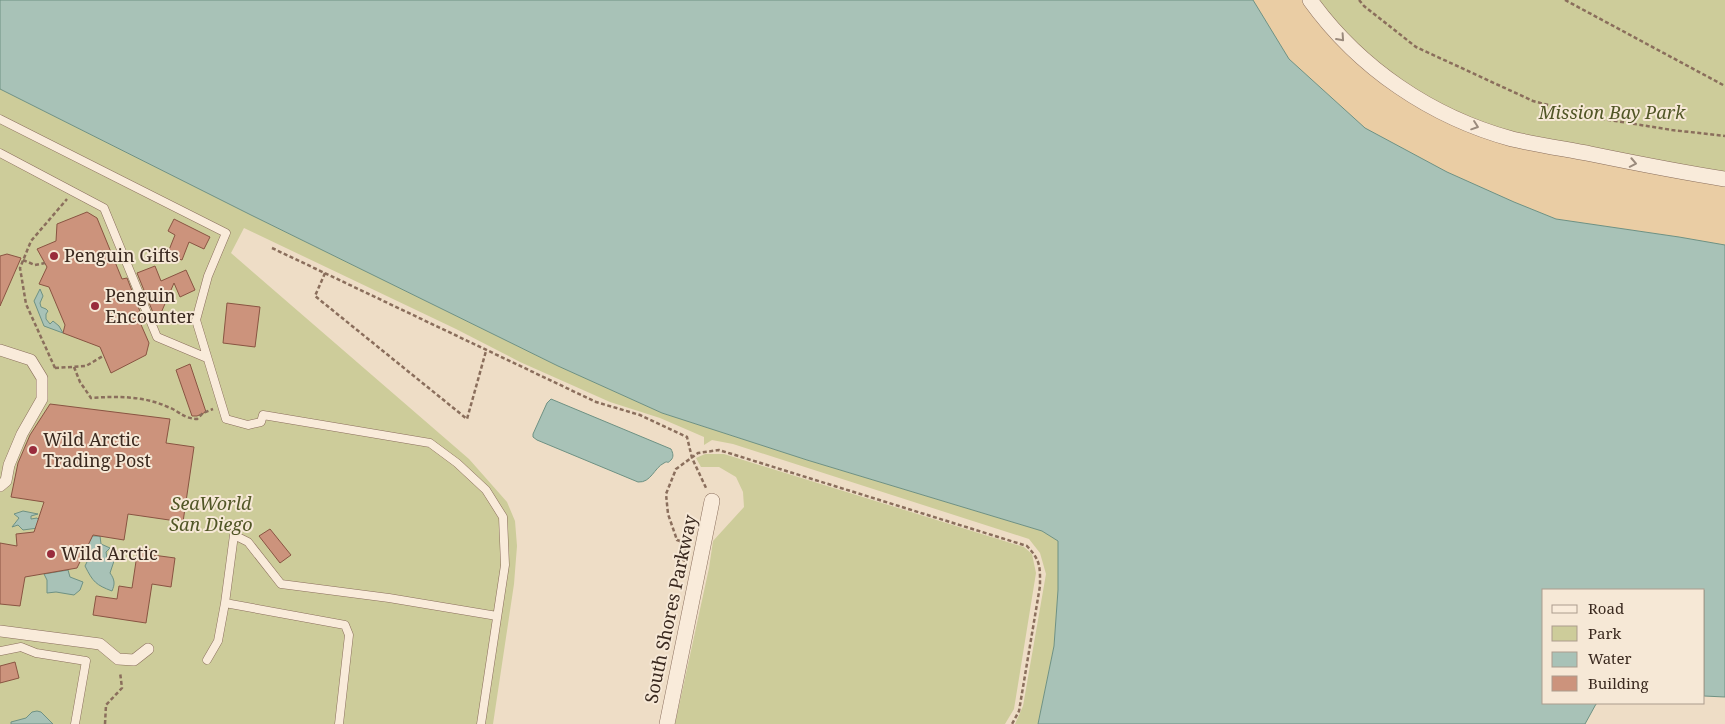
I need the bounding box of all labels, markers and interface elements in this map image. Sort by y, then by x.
one-way arrow [1335,32,1344,41]
park label: Mission Bay Park [1538,100,1686,124]
one-way arrow [1471,120,1479,130]
one-way arrow [1629,157,1638,168]
place label: Penguin Gifts [64,243,179,267]
marker: Penguin Gifts [48,250,60,262]
place label: Penguin Encounter [105,283,195,328]
marker: Penguin Encounter [89,300,101,312]
place label: Wild Arctic Trading Post [43,427,151,472]
marker: Wild Arctic Trading Post [27,444,39,456]
park label: SeaWorld San Diego [169,491,253,536]
street label: South Shores Parkway [638,512,702,705]
place label: Wild Arctic [61,541,158,565]
marker: Wild Arctic [45,548,57,560]
legend [1542,589,1705,704]
text: Road [1588,598,1624,618]
text: Park [1588,623,1622,643]
text: Water [1588,648,1631,668]
text: Building [1588,673,1649,693]

